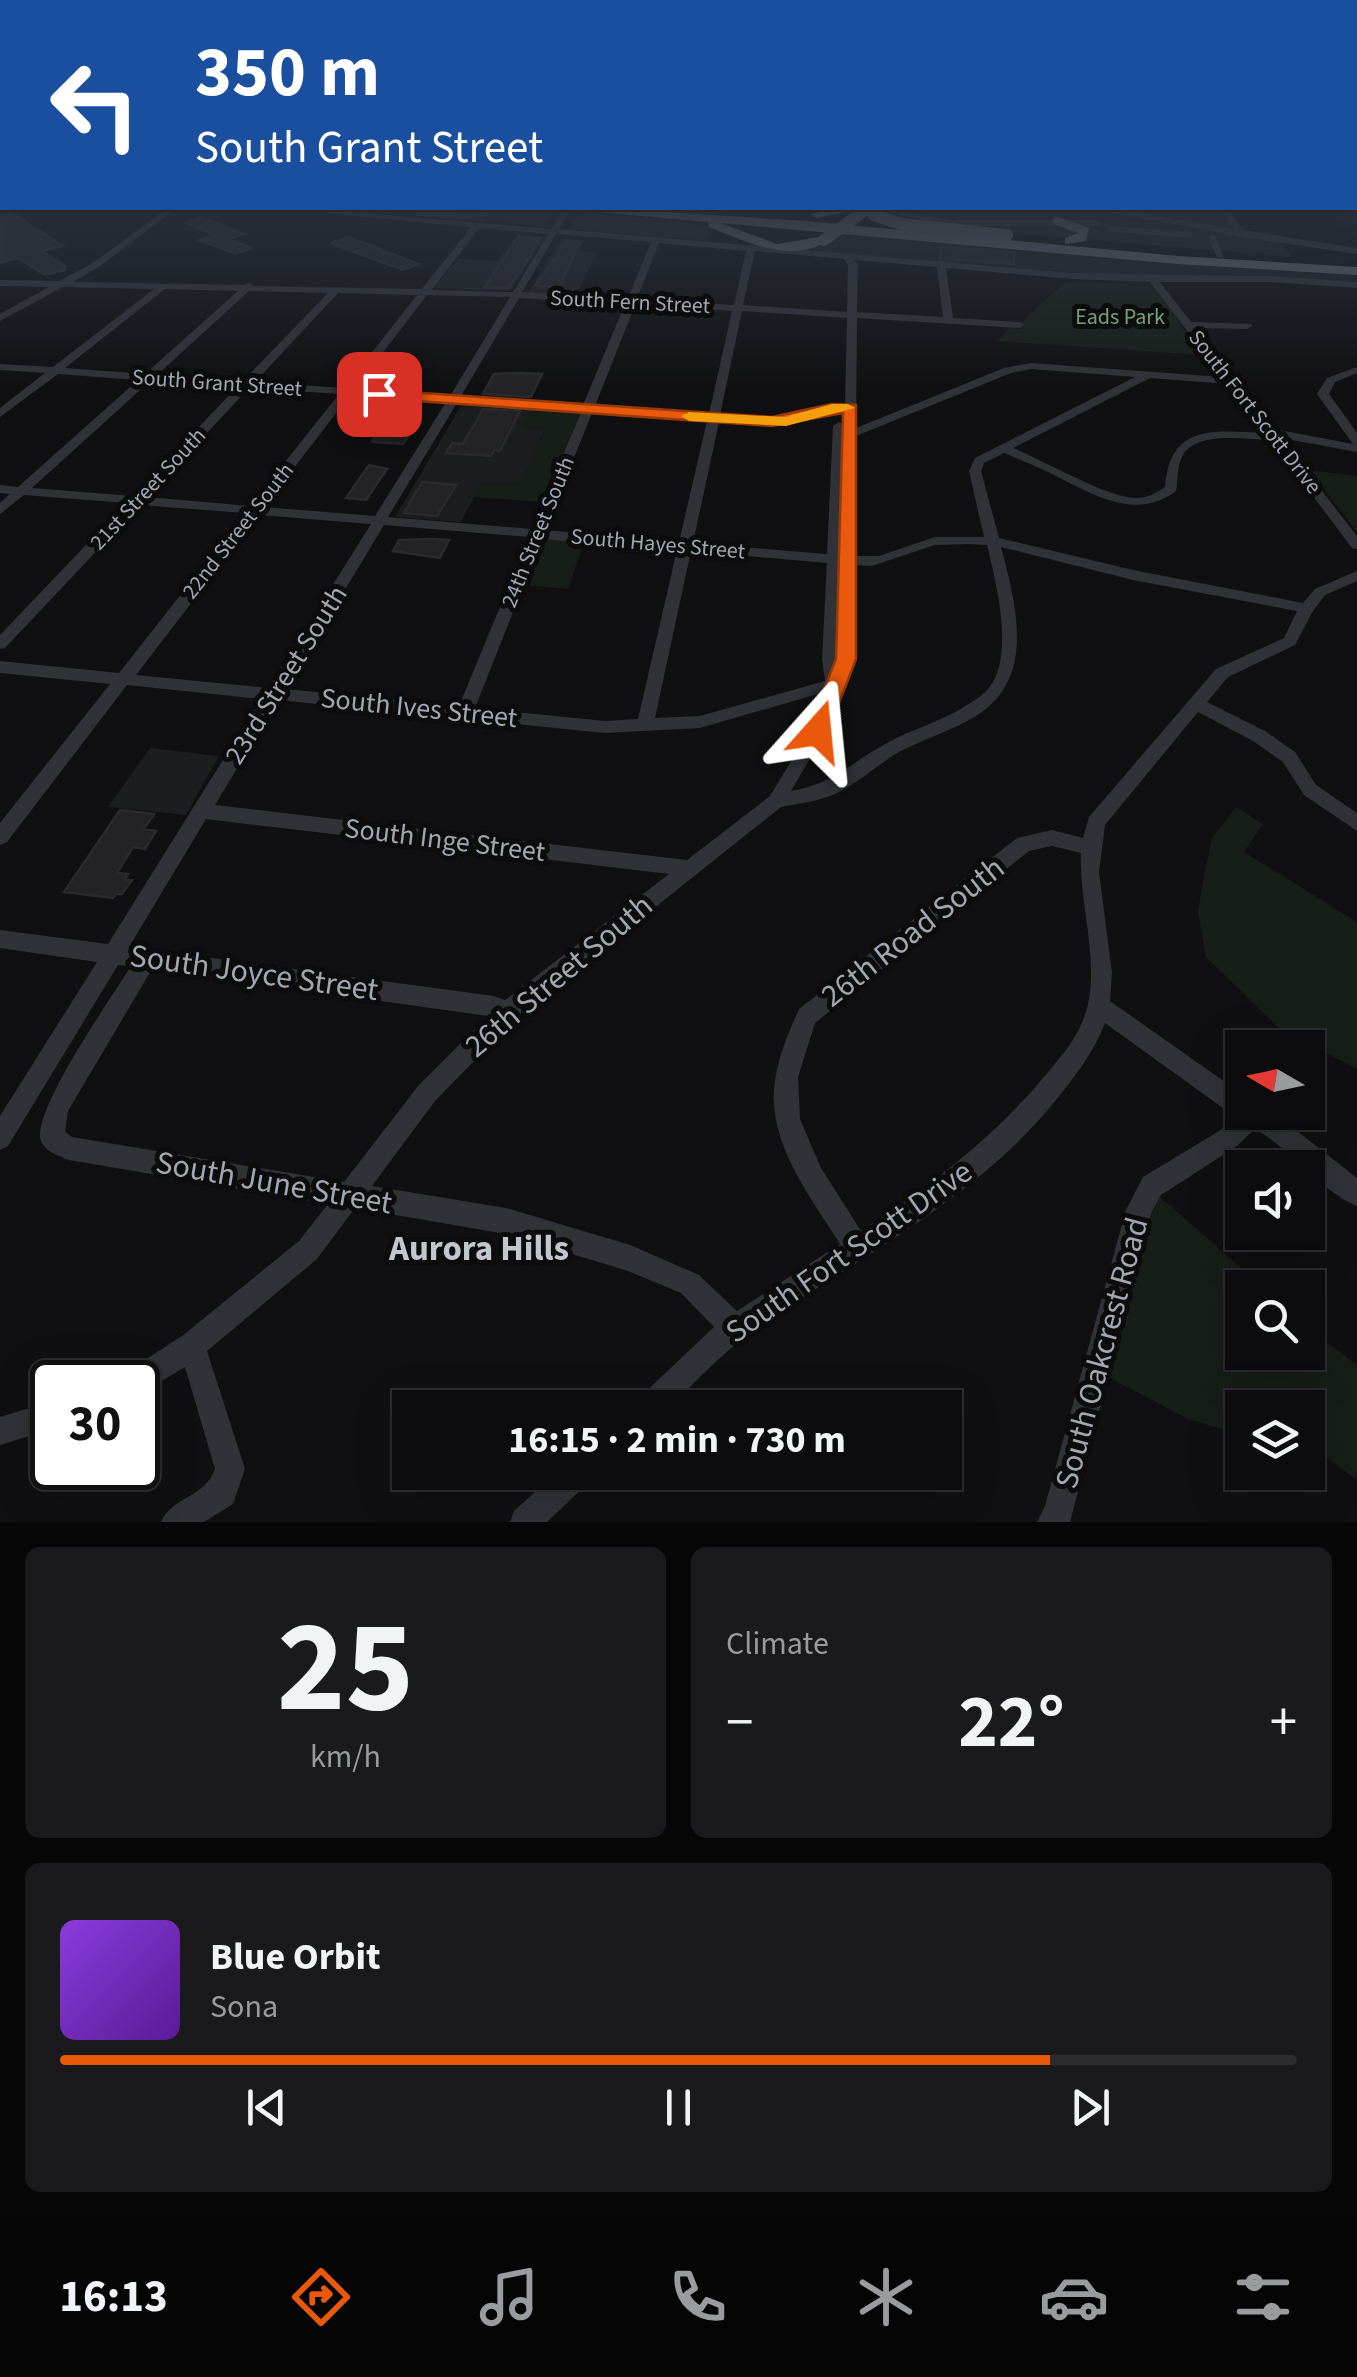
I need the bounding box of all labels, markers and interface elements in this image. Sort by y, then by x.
text: 350 m [195,23,380,123]
icon: left [30,40,160,170]
text: South Grant Street [195,116,543,180]
street label: South Fern Street [549,282,711,322]
park label: Eads Park [1075,301,1165,333]
street label: South Fort Scott Drive [1181,323,1329,501]
pin [337,352,422,437]
street label: South Grant Street [131,361,304,405]
icon: arrive [352,367,407,422]
street label: 21st Street South [83,421,213,557]
street label: 24th Street South [493,452,583,612]
street label: 22nd Street South [175,456,301,606]
street label: South Hayes Street [570,520,747,568]
street label: 23rd Street South [215,578,357,772]
street label: South Ives Street [319,678,520,738]
position arrow [766,679,870,783]
street label: South Inge Street [342,808,548,872]
street label: 26th Road South [812,846,1014,1018]
street label: 26th Street South [455,883,663,1069]
street label: South Joyce Street [127,933,381,1013]
north arrow [1225,1030,1325,1130]
map controls [1225,1030,1325,1490]
street label: South June Street [152,1140,396,1226]
street label: South Fort Scott Drive [716,1149,982,1355]
button: sound [1225,1150,1325,1250]
street label: South Oakcrest Road [1044,1212,1160,1494]
district label: Aurora Hills [388,1224,569,1274]
button: search [1225,1270,1325,1370]
speed limit sign: 30 [30,1360,160,1490]
button: layers [1225,1390,1325,1490]
text: 16:15 · 2 min · 730 m [508,1413,846,1467]
text: 25 [277,1576,414,1761]
text: Climate [726,1621,829,1667]
text: 22° [958,1669,1065,1776]
text: − [726,1684,753,1762]
text: + [1270,1684,1297,1762]
text: km/h [310,1734,381,1780]
text: Blue Orbit [210,1930,381,1984]
text: Sona [210,1984,278,2030]
icon: previous [239,2080,294,2135]
icon: pause [651,2080,706,2135]
icon: next [1063,2080,1118,2135]
icon: directions [286,2262,356,2332]
icon: music [474,2262,544,2332]
icon: phone [663,2262,733,2332]
icon: climate [851,2262,921,2332]
icon: car [1039,2262,1109,2332]
icon: filters [1228,2262,1298,2332]
text: 16:13 [59,2265,168,2329]

